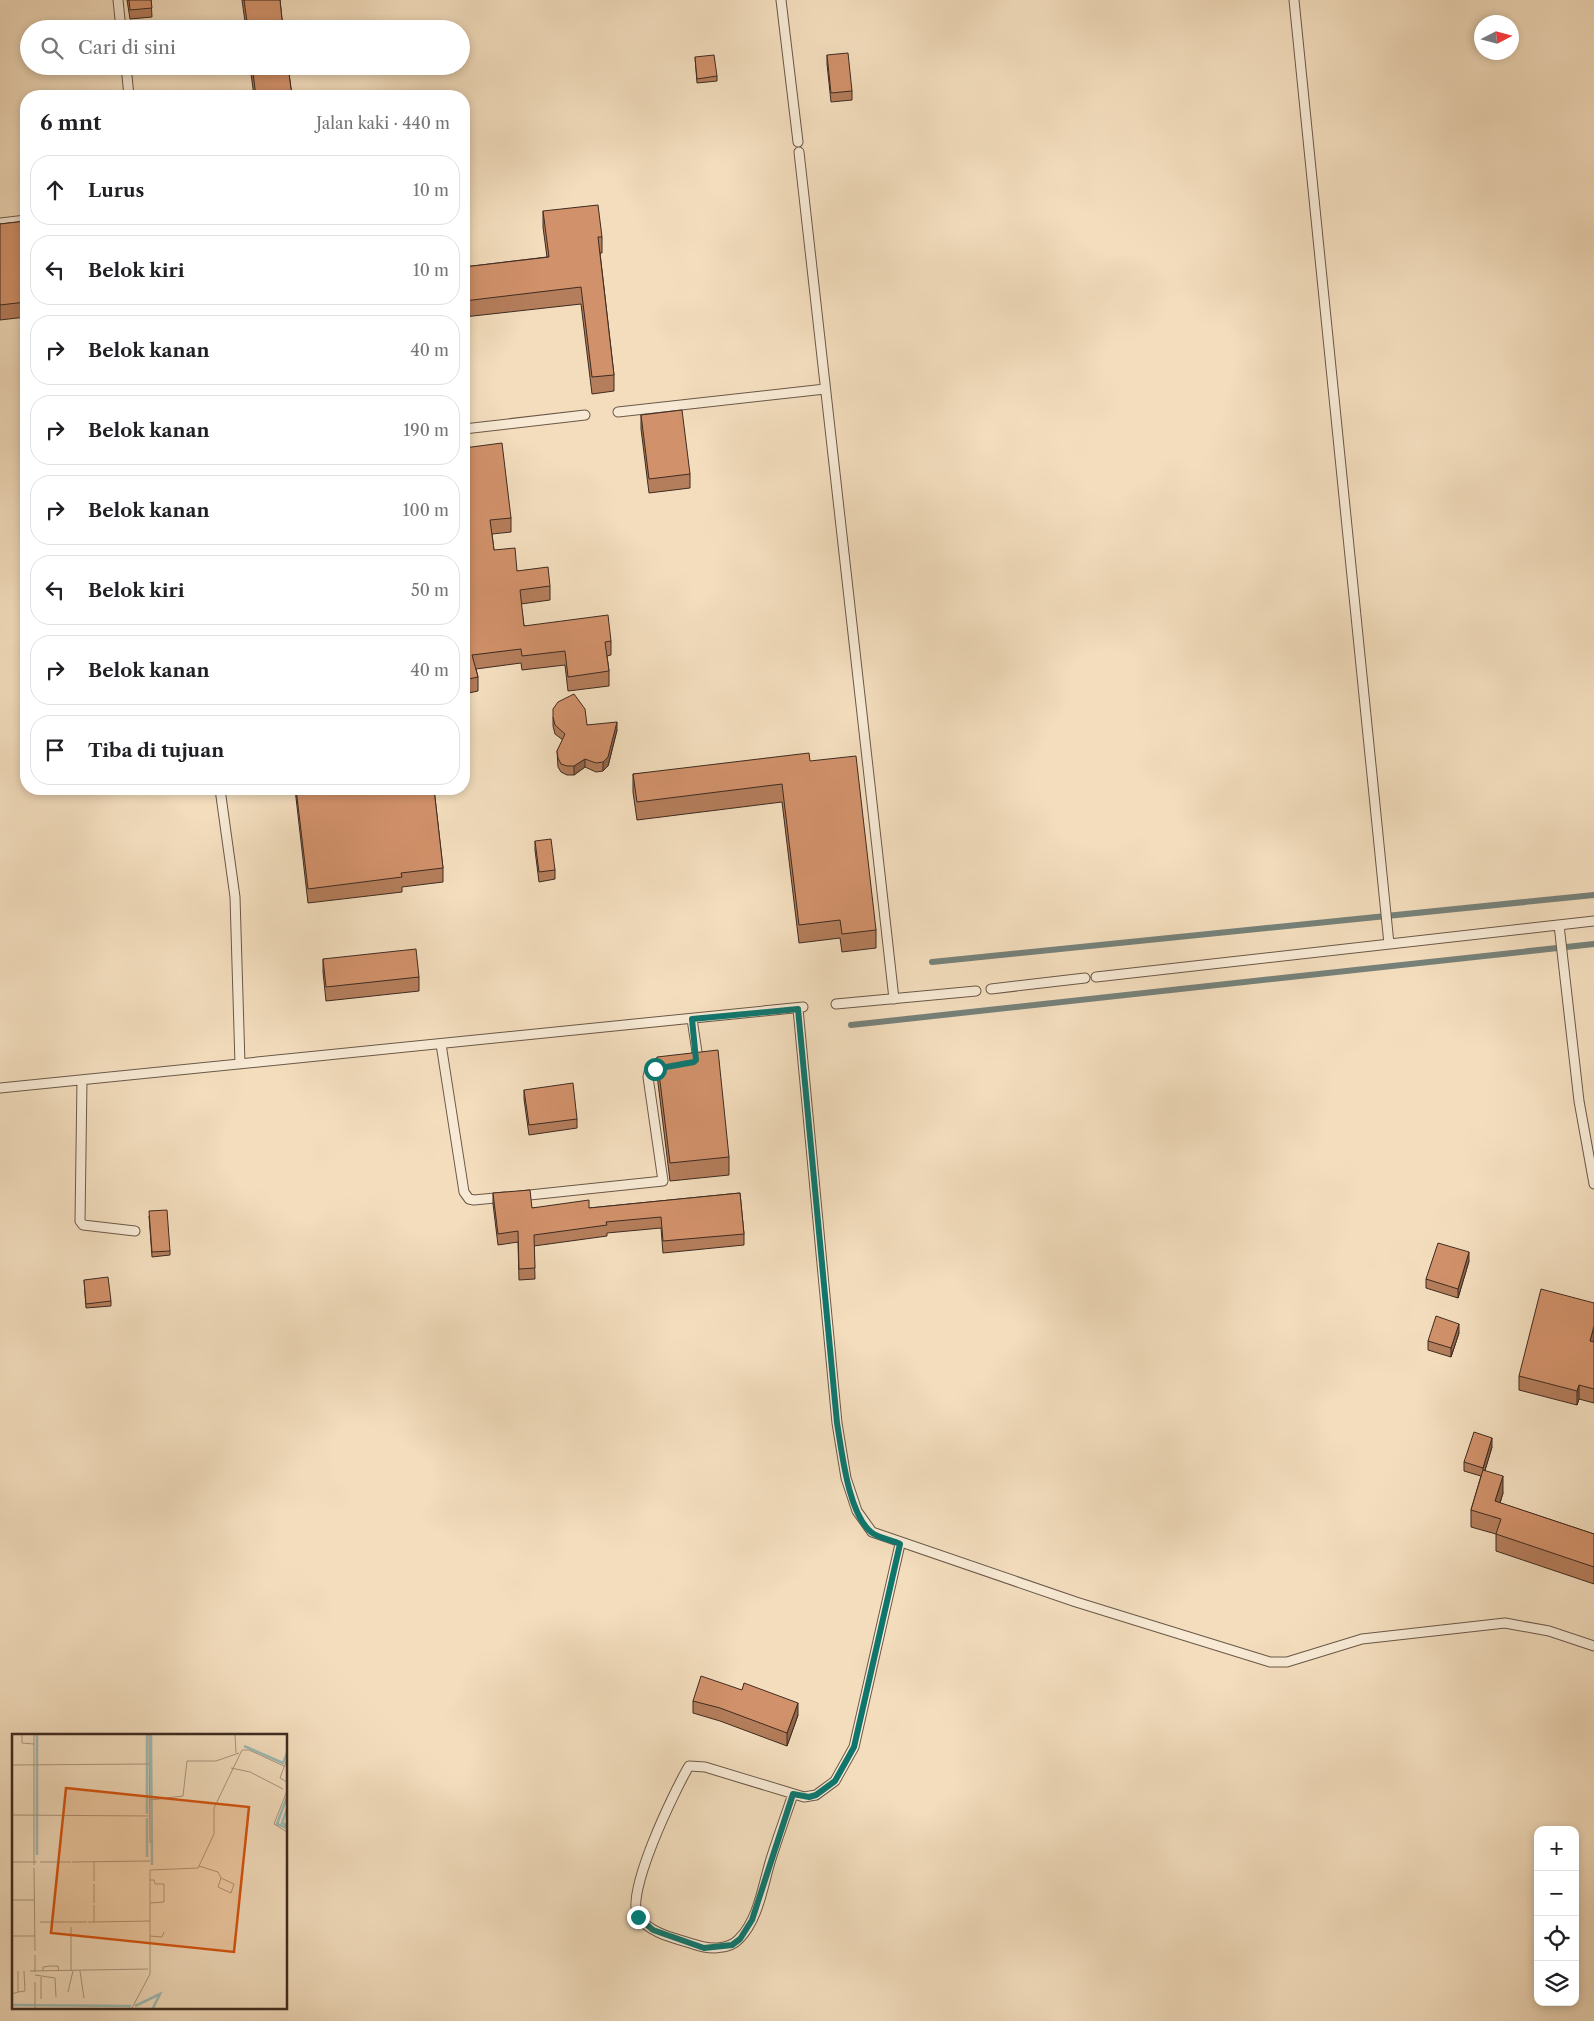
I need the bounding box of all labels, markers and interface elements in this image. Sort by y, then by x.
north arrow [1474,15,1519,60]
search box [20,20,470,75]
icon: search [38,34,66,62]
text: Cari di sini [78,36,176,59]
text: 6 mnt [40,110,102,135]
text: Jalan kaki · 440 m [316,113,450,133]
icon: ahead [41,176,69,204]
text: Lurus [88,179,144,202]
text: 10 m [413,180,449,200]
icon: left [41,256,69,284]
text: Belok kiri [88,259,185,282]
text: 10 m [413,260,449,280]
icon: right [41,336,69,364]
text: Belok kanan [88,339,210,362]
text: 40 m [410,340,449,360]
icon: right [41,416,69,444]
text: Belok kanan [88,419,210,442]
text: 190 m [404,420,449,440]
icon: right [41,496,69,524]
text: Belok kanan [88,499,210,522]
text: 100 m [403,500,449,520]
icon: left [41,576,69,604]
text: Belok kiri [88,579,185,602]
text: 50 m [411,580,449,600]
icon: right [41,656,69,684]
text: Belok kanan [88,659,210,682]
text: 40 m [410,660,449,680]
icon: arrive [41,736,69,764]
text: Tiba di tujuan [88,739,224,762]
route start [644,1058,667,1081]
inset map [12,1734,288,2008]
map controls [1534,1826,1579,2006]
button: + [1534,1826,1579,1871]
button: − [1534,1871,1579,1916]
route end [627,1906,650,1929]
button: locate [1534,1916,1579,1961]
button: layers [1534,1961,1579,2006]

